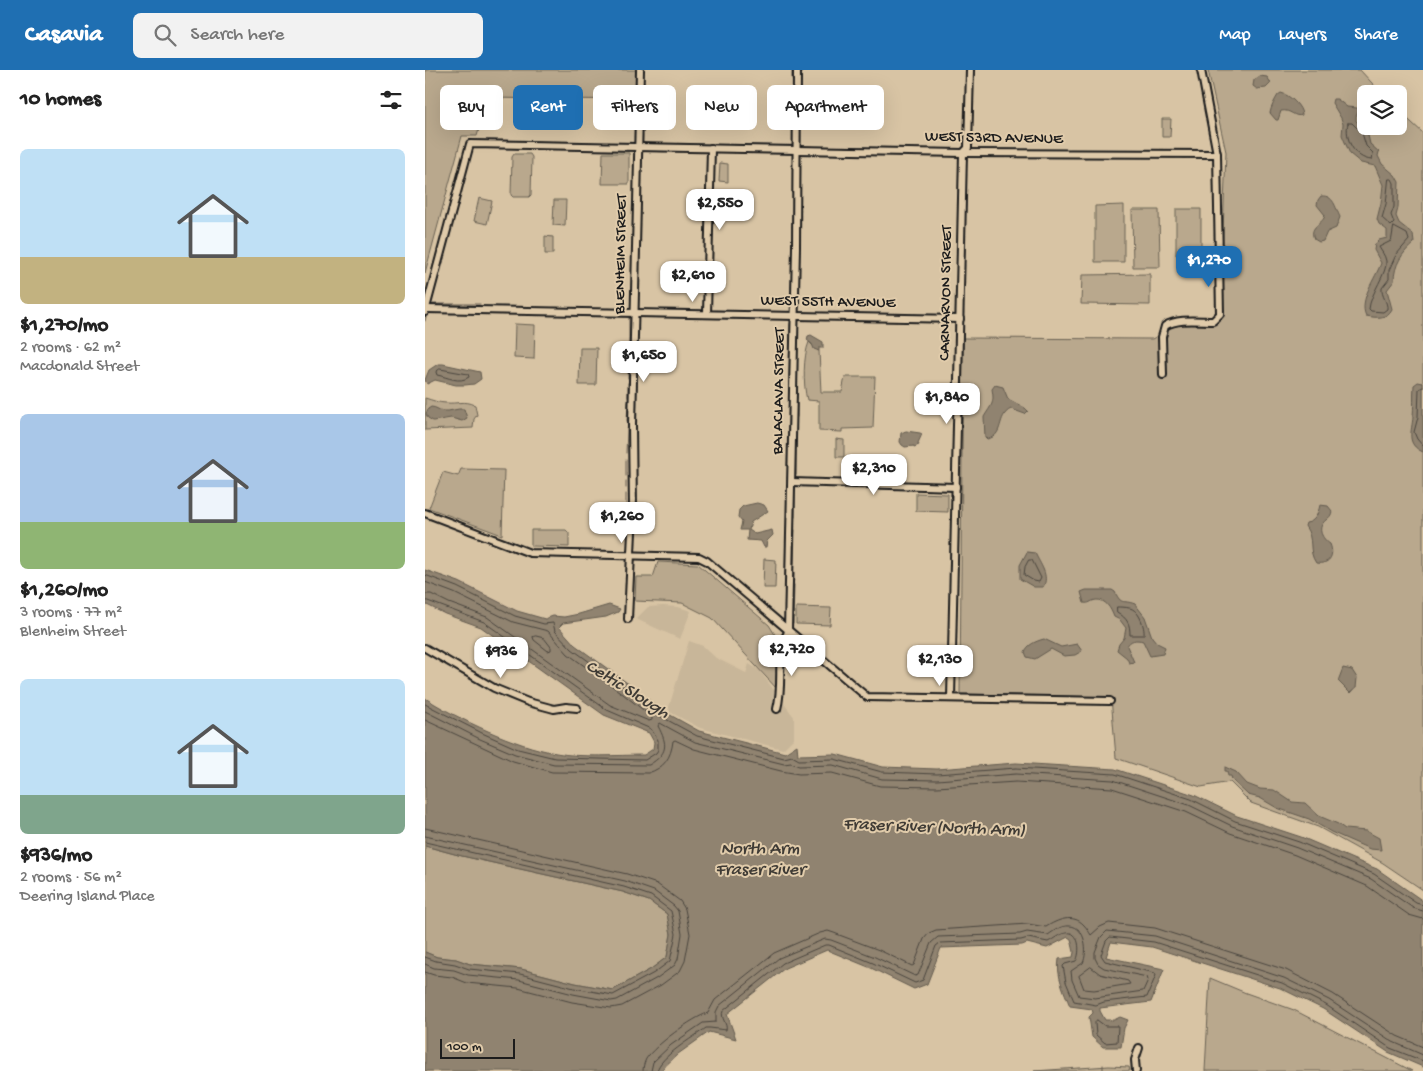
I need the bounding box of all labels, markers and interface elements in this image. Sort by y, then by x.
search box [133,13,483,58]
text: Casavia [25,21,103,50]
icon: search [151,21,179,49]
text: Search here [191,24,284,47]
text: Map [1219,25,1251,46]
text: Layers [1279,25,1326,46]
text: Share [1354,25,1398,46]
chip: Buy [440,85,503,130]
chip: Rent [513,85,583,130]
chip: Filters [593,85,676,130]
chip: New [686,85,757,130]
chip: Apartment [767,85,884,130]
map controls [1357,85,1407,135]
button: layers [1357,85,1407,135]
icon: filters [377,86,405,114]
text: 10 homes [20,88,101,113]
street label: WEST 53RD AVENUE [925,128,1064,150]
icon: home [168,181,258,271]
pin: $2,550 [679,189,761,231]
street label: BLENHEIM STREET [611,193,633,315]
text: $2,550 [697,195,743,214]
street label: CARNARVON STREET [936,224,958,361]
pin: $1,270 [1168,246,1250,288]
text: $1,270 [1187,252,1231,271]
pin: $2,610 [652,260,734,303]
text: $2,610 [671,267,715,286]
street label: WEST 55TH AVENUE [760,292,897,314]
text: $1,270/mo [20,314,109,339]
street label: BALACLAVA STREET [769,326,791,456]
text: 2 rooms · 62 m² [20,339,121,358]
pin: $1,650 [603,340,685,383]
text: $1,650 [622,347,666,366]
text: Macdonald Street [20,358,139,377]
pin: $1,840 [906,382,988,425]
text: $1,840 [925,389,969,408]
icon: home [168,446,258,536]
pin: $2,310 [833,454,915,496]
text: $2,310 [852,460,896,479]
pin: $1,260 [581,502,663,544]
text: $1,260 [600,508,644,527]
text: $1,260/mo [20,579,108,604]
text: 3 rooms · 77 m² [20,604,122,623]
text: Blenheim Street [20,623,126,642]
pin: $2,720 [751,634,833,677]
pin: $936 [471,636,531,679]
text: $2,720 [769,641,815,660]
text: $936 [485,643,517,662]
pin: $2,130 [899,644,981,687]
text: $2,130 [918,651,962,670]
water label: Celtic Slough [581,656,673,724]
icon: home [168,711,258,801]
water label: Fraser River (North Arm) [843,814,1026,842]
water label: North Arm Fraser River [715,839,808,881]
text: $936/mo [20,844,92,869]
text: 2 rooms · 56 m² [20,869,122,888]
text: Deering Island Place [20,888,154,907]
scale bar [440,1036,515,1059]
text: 100 m [447,1039,482,1056]

